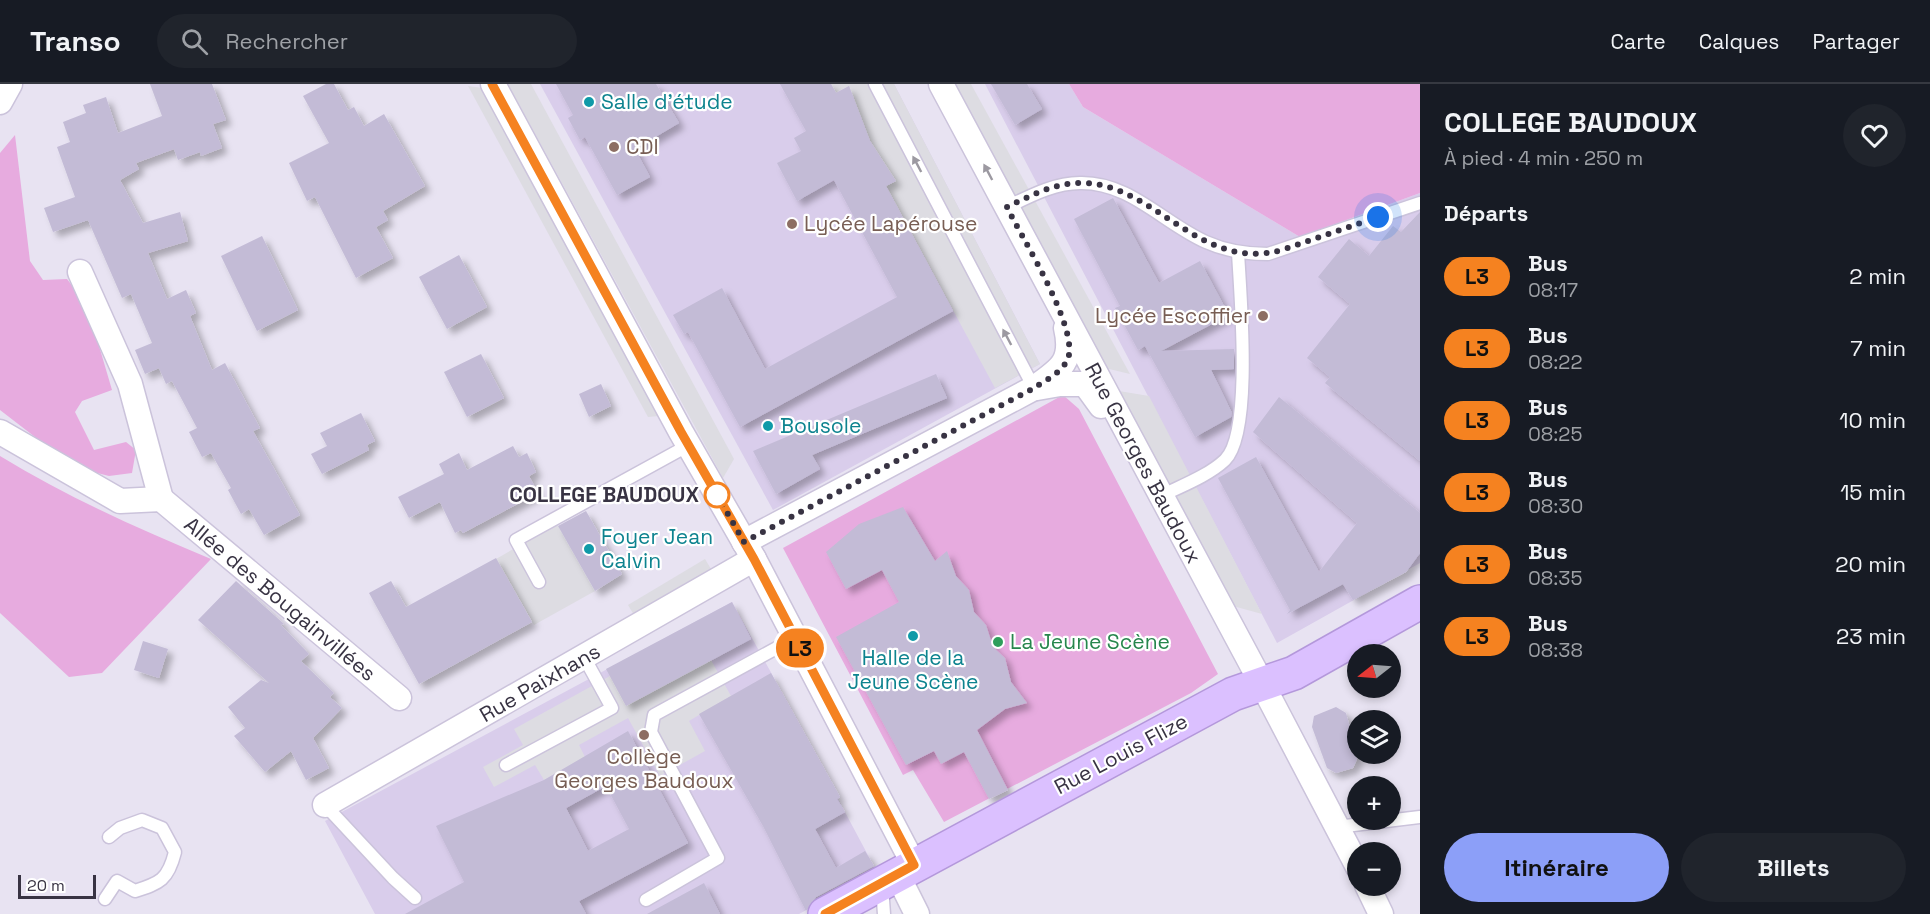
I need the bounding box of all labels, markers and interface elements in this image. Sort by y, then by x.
search box [157,14,577,68]
text: Transo [30,23,121,59]
icon: search [178,25,211,58]
text: Rechercher [226,27,348,55]
text: Carte [1611,28,1666,55]
text: Calques [1699,28,1779,55]
text: Partager [1812,28,1900,55]
place label: Salle d'étude [601,88,733,115]
marker: Salle d'étude [582,95,596,109]
text: COLLEGE BAUDOUX [1444,104,1697,140]
button: heart [1843,104,1906,167]
place label: CDI [626,133,659,160]
marker: CDI [607,140,621,154]
text: À pied · 4 min · 250 m [1444,145,1643,171]
one-way arrow [912,155,922,173]
one-way arrow [983,164,993,181]
text: Départs [1444,199,1528,227]
your location [1363,202,1393,232]
place label: Lycée Lapérouse [804,210,977,237]
marker: Lycée Lapérouse [785,217,799,231]
text: Bus [1528,249,1568,277]
text: 2 min [1849,262,1906,290]
text: L3 [1465,263,1489,290]
text: 08:17 [1528,277,1578,303]
place label: Lycée Escoffier [1095,302,1251,329]
marker: Lycée Escoffier [1256,309,1270,323]
text: Bus [1528,321,1568,349]
one-way arrow [1002,328,1012,345]
text: 7 min [1850,334,1906,362]
text: L3 [1465,335,1489,362]
text: 08:22 [1528,349,1582,375]
street label: Rue Georges Baudoux [1079,358,1208,568]
text: Bus [1528,393,1568,421]
text: 10 min [1839,406,1906,434]
text: L3 [1465,407,1489,434]
place label: Bousole [780,412,861,439]
marker: Bousole [761,419,775,433]
text: 08:25 [1528,421,1582,447]
text: Bus [1528,465,1568,493]
text: 15 min [1840,478,1906,506]
text: L3 [1465,479,1489,506]
place label: COLLEGE BAUDOUX [509,481,699,508]
marker: COLLEGE BAUDOUX [704,482,730,508]
text: 08:30 [1528,493,1583,519]
street label: Allée des Bougainvillées [179,511,382,687]
place label: Foyer Jean Calvin [601,523,713,574]
text: Bus [1528,537,1568,565]
marker: Foyer Jean Calvin [582,542,596,556]
text: 20 min [1835,550,1906,578]
text: L3 [1465,551,1489,578]
text: 08:35 [1528,565,1582,591]
text: Bus [1528,609,1568,637]
text: 23 min [1836,622,1906,650]
text: L3 [1465,623,1489,650]
line badge: L3 [773,628,827,668]
place label: La Jeune Scène [1010,628,1170,655]
marker: Halle de la Jeune Scène [906,629,920,643]
text: L3 [788,635,812,662]
marker: La Jeune Scène [991,635,1005,649]
street label: Rue Paixhans [475,637,605,728]
text: 08:38 [1528,637,1583,663]
place label: Halle de la Jeune Scène [847,644,979,695]
north arrow [1347,644,1401,698]
map controls [1347,644,1401,896]
street label: Rue Louis Flize [1049,707,1192,800]
button: layers [1347,710,1401,764]
marker: Collège Georges Baudoux [637,728,651,742]
place label: Collège Georges Baudoux [554,743,734,794]
button: + [1347,776,1401,830]
button: Itinéraire [1444,833,1669,902]
button: Billets [1681,833,1906,902]
button: − [1347,842,1401,896]
scale bar [18,872,96,900]
text: 20 m [27,875,65,896]

